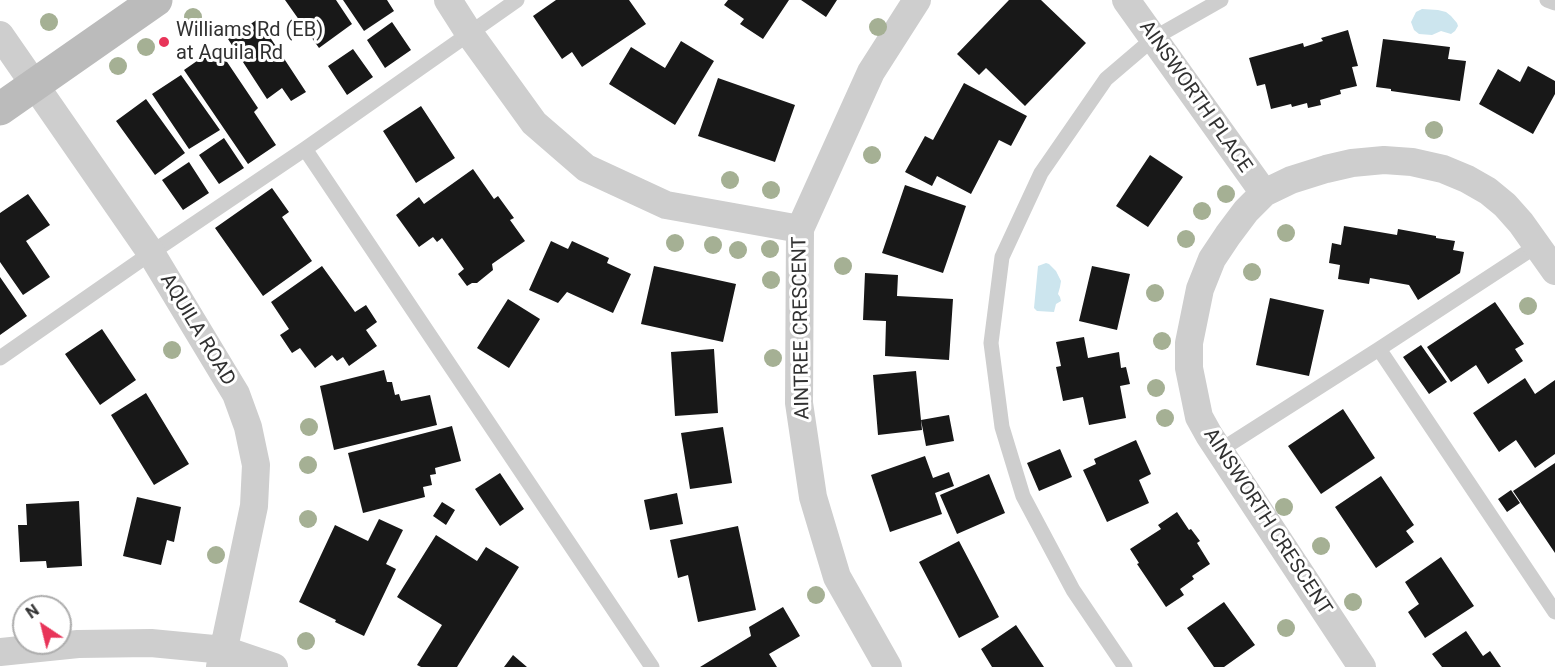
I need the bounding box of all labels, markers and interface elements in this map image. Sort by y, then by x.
street label: AINSWORTH PLACE [1134,17,1256,177]
place label: Williams Rd (EB) at Aquila Rd [176,19,323,66]
marker: Williams Rd (EB) at Aquila Rd [157,35,171,49]
street label: AINTREE CRESCENT [788,236,816,420]
street label: AQUILA ROAD [154,270,240,390]
street label: AINSWORTH CRESCENT [1198,424,1336,620]
north arrow [12,595,72,655]
text: N [22,600,43,623]

